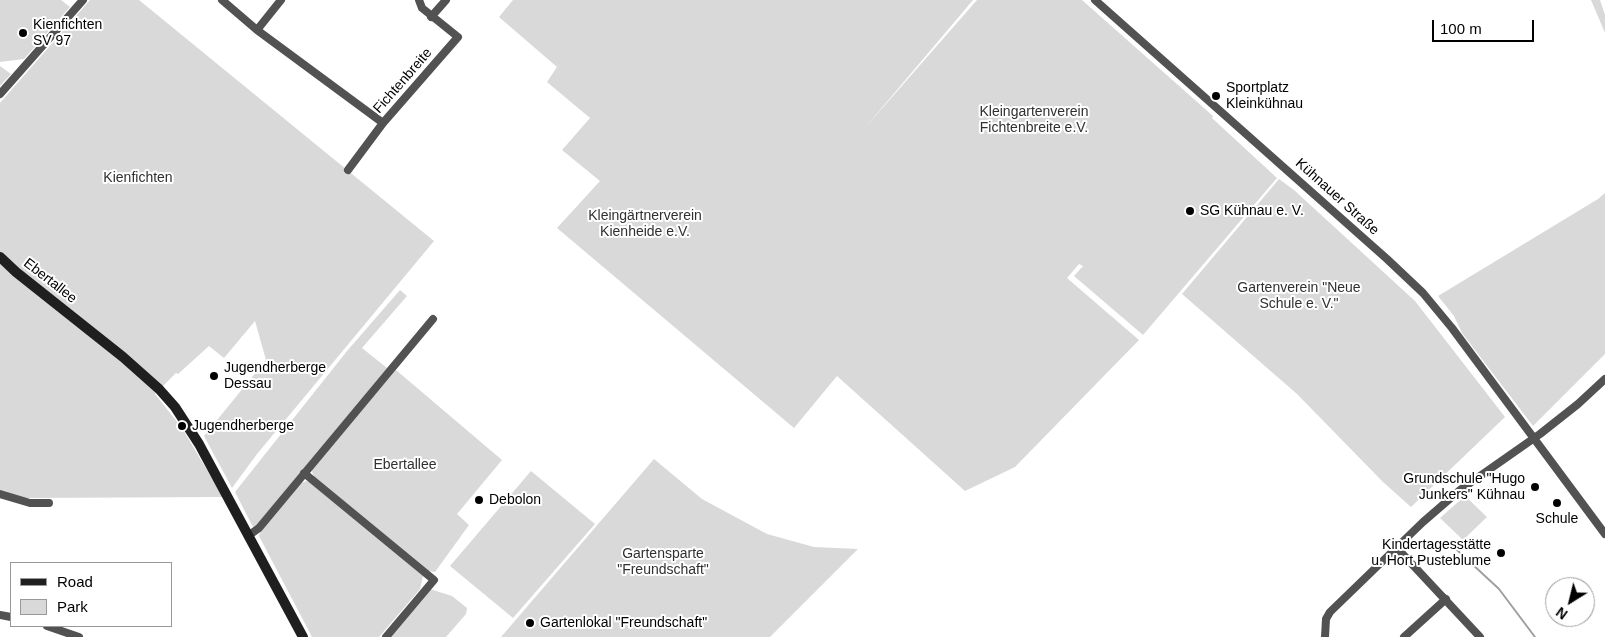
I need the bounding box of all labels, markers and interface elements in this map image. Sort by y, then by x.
scale bar [1435,10,1538,42]
place label: Kienfichten SV 97 [33,17,102,49]
text: 100 m [1440,20,1482,37]
marker: Kienfichten SV 97 [17,27,29,39]
street label: Fichtenbreite [370,45,436,117]
place label: Sportplatz Kleinkühnau [1226,80,1303,112]
marker: Sportplatz Kleinkühnau [1210,90,1222,102]
park label: Kleingartenverein Fichtenbreite e.V. [980,104,1088,136]
street label: Kühnauer Straße [1292,155,1382,239]
park label: Kienfichten [103,170,173,186]
place label: SG Kühnau e. V. [1200,203,1304,219]
marker: SG Kühnau e. V. [1184,205,1196,217]
park label: Kleingärtnerverein Kienheide e.V. [588,208,702,240]
street label: Ebertallee [20,255,80,307]
park label: Gartenverein "Neue Schule e. V." [1237,280,1361,312]
place label: Jugendherberge Dessau [224,360,326,392]
marker: Jugendherberge Dessau [208,370,220,382]
place label: Jugendherberge [192,418,294,434]
marker: Jugendherberge [176,420,188,432]
park label: Ebertallee [373,457,437,473]
place label: Grundschule "Hugo Junkers" Kühnau [1403,471,1525,504]
marker: Grundschule "Hugo Junkers" Kühnau [1529,481,1541,493]
place label: Debolon [489,492,541,508]
marker: Debolon [473,494,485,506]
marker: Schule [1551,497,1563,509]
place label: Schule [1536,511,1578,527]
place label: Kindertagesstätte u. Hort Pusteblume [1371,537,1491,570]
park label: Gartensparte "Freundschaft" [617,546,709,578]
marker: Kindertagesstätte u. Hort Pusteblume [1495,547,1507,559]
legend [10,562,172,627]
text: Road [57,573,93,590]
north arrow [1545,577,1595,627]
text: Park [57,598,88,615]
text: N [1553,604,1571,623]
place label: Gartenlokal "Freundschaft" [540,615,707,631]
marker: Gartenlokal "Freundschaft" [524,617,536,629]

